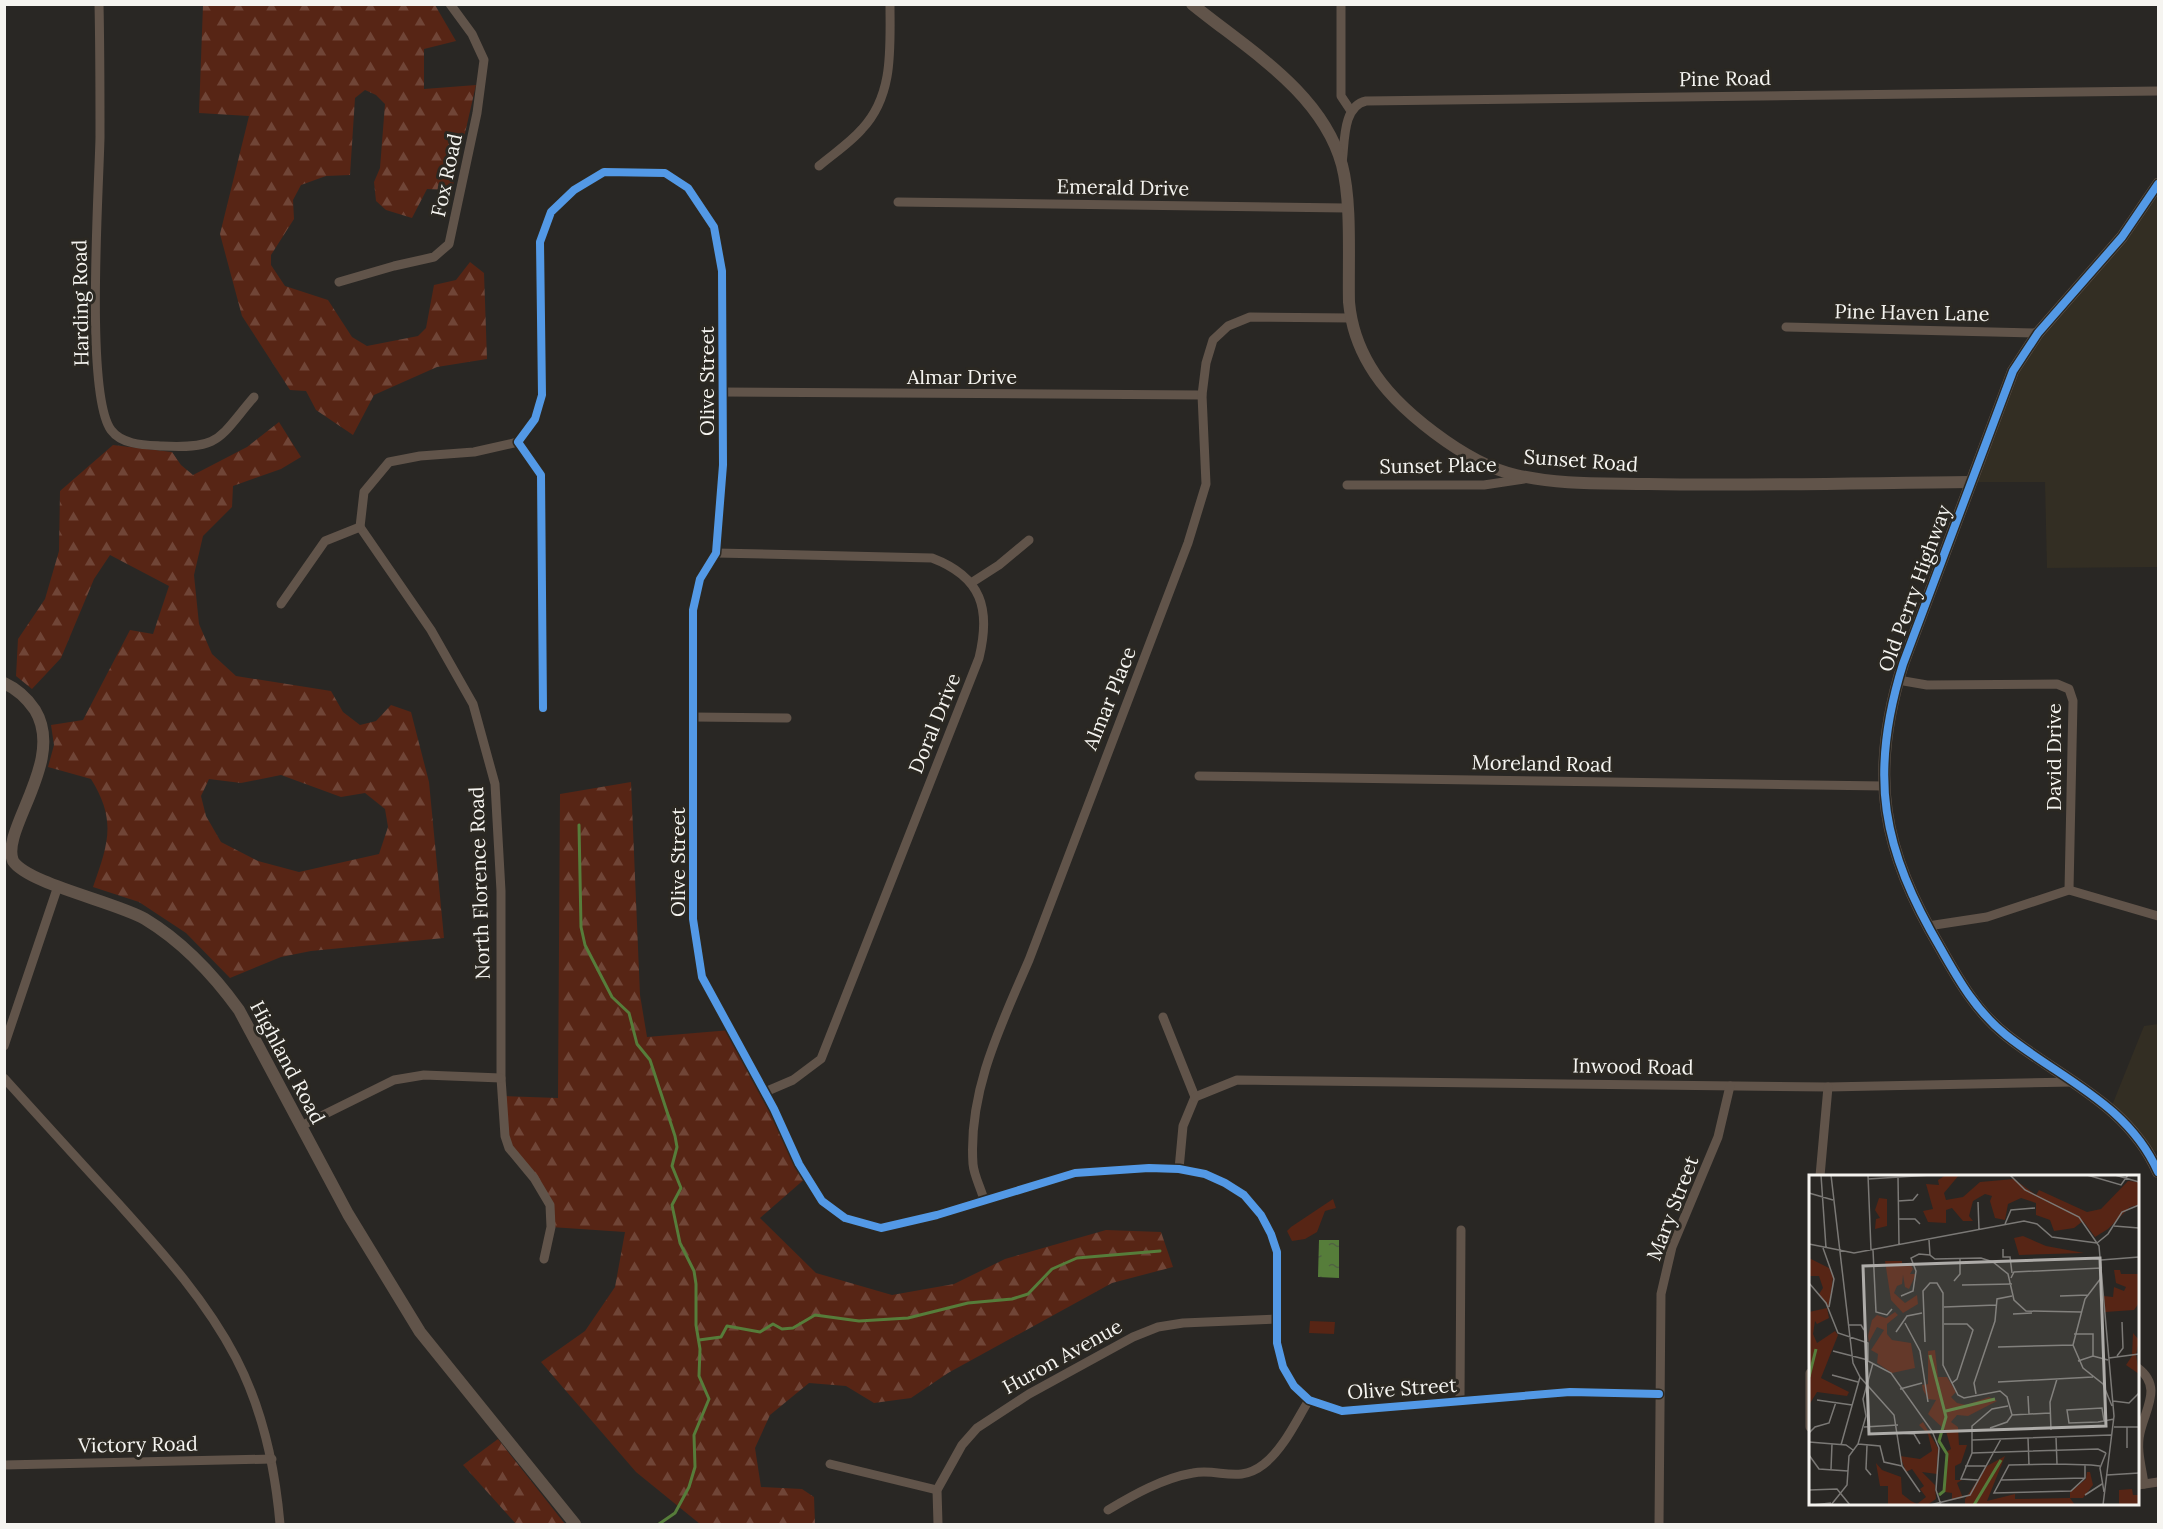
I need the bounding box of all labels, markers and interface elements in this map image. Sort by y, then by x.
street label: Pine Road [1679,65,1771,91]
street label: Fox Road [425,131,467,219]
street label: Emerald Drive [1056,173,1190,201]
street label: Harding Road [66,239,94,367]
street label: Pine Haven Lane [1834,298,1990,326]
street label: Olive Street [694,326,719,436]
street label: Almar Drive [906,364,1017,389]
street label: Sunset Road [1523,444,1639,476]
street label: Sunset Place [1379,451,1497,479]
street label: Old Perry Highway [1872,501,1956,675]
street label: Almar Place [1077,643,1141,754]
street label: Doral Drive [903,669,966,777]
street label: David Drive [2041,703,2066,811]
street label: Moreland Road [1471,749,1613,777]
street label: North Florence Road [463,786,495,980]
street label: Olive Street [665,807,690,917]
street label: Highland Road [245,996,331,1128]
street label: Inwood Road [1572,1052,1694,1080]
street label: Mary Street [1641,1152,1704,1264]
inset map [1809,1175,2139,1505]
street label: Huron Avenue [998,1313,1126,1399]
street label: Olive Street [1346,1372,1458,1404]
street label: Victory Road [77,1430,198,1458]

